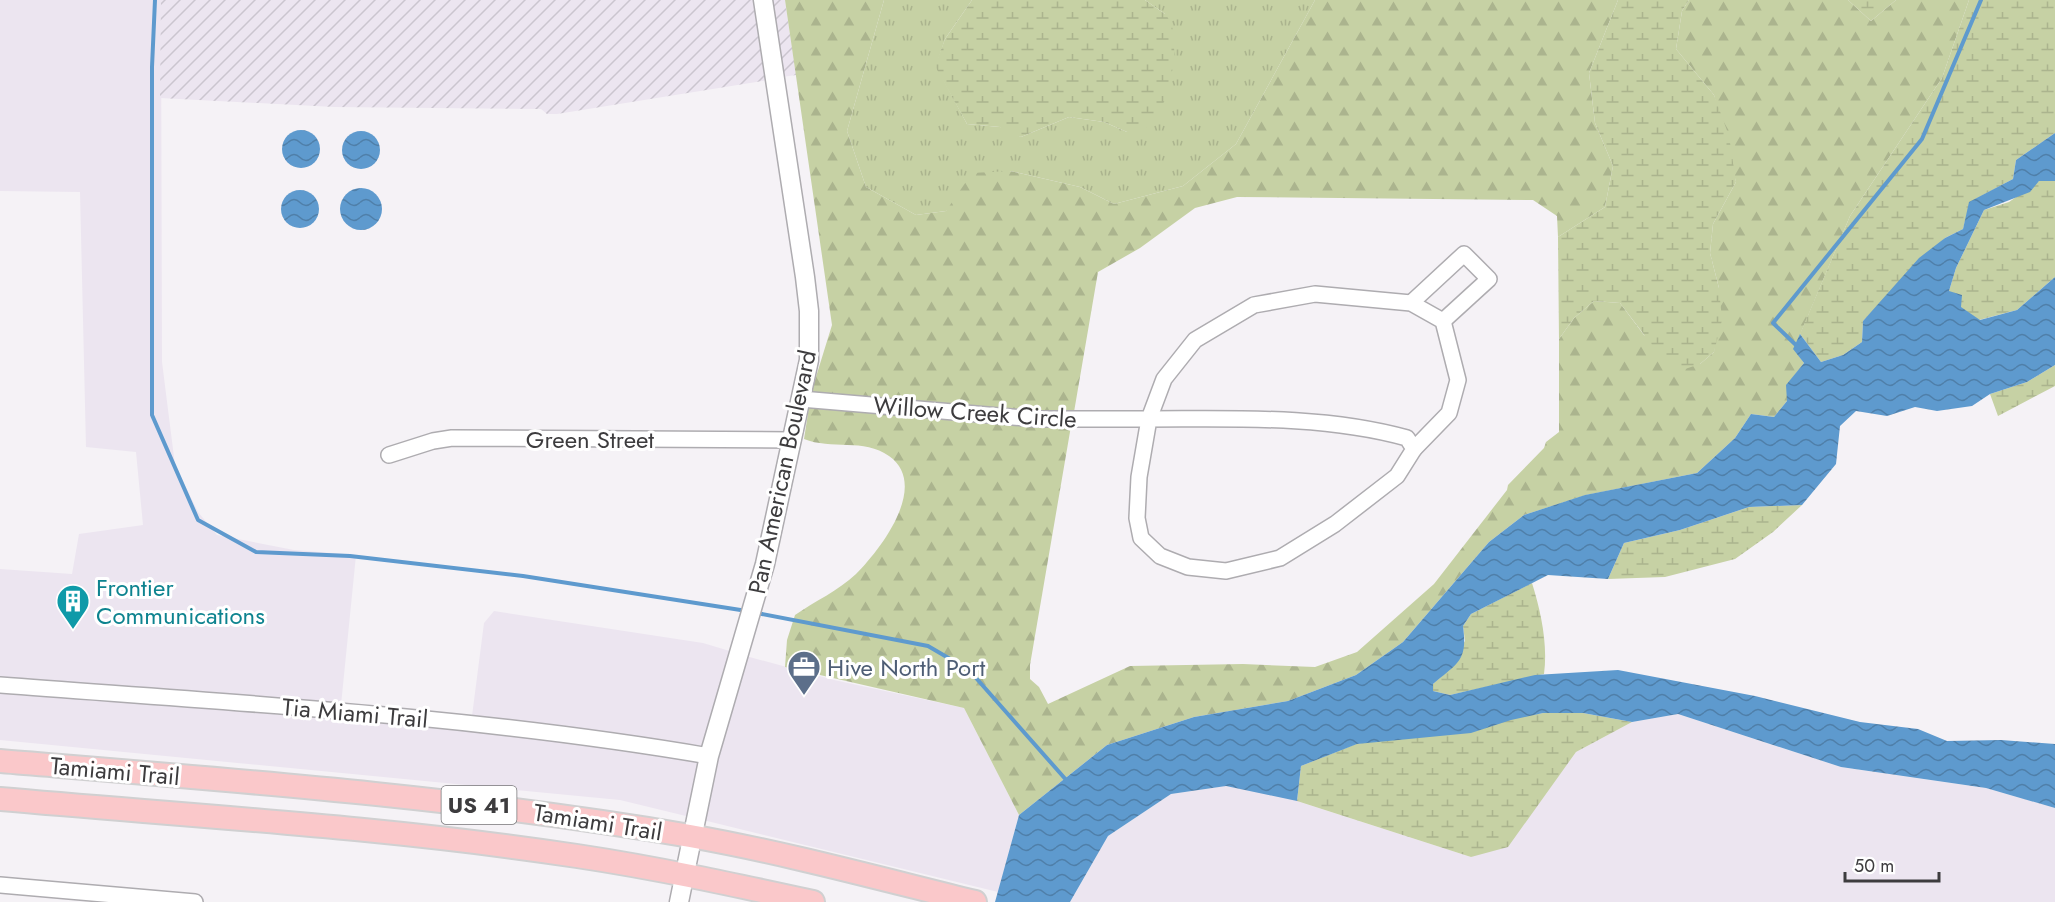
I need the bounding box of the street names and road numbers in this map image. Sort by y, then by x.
street label: Pan American Boulevard [739,347,825,597]
street label: Willow Creek Circle [872,387,1078,437]
street label: Green Street [526,422,654,457]
street label: Tia Miami Trail [281,689,429,737]
street label: Tamiami Trail [49,748,181,794]
road number: US 41 [442,786,516,824]
street label: Tamiami Trail [531,795,665,849]

